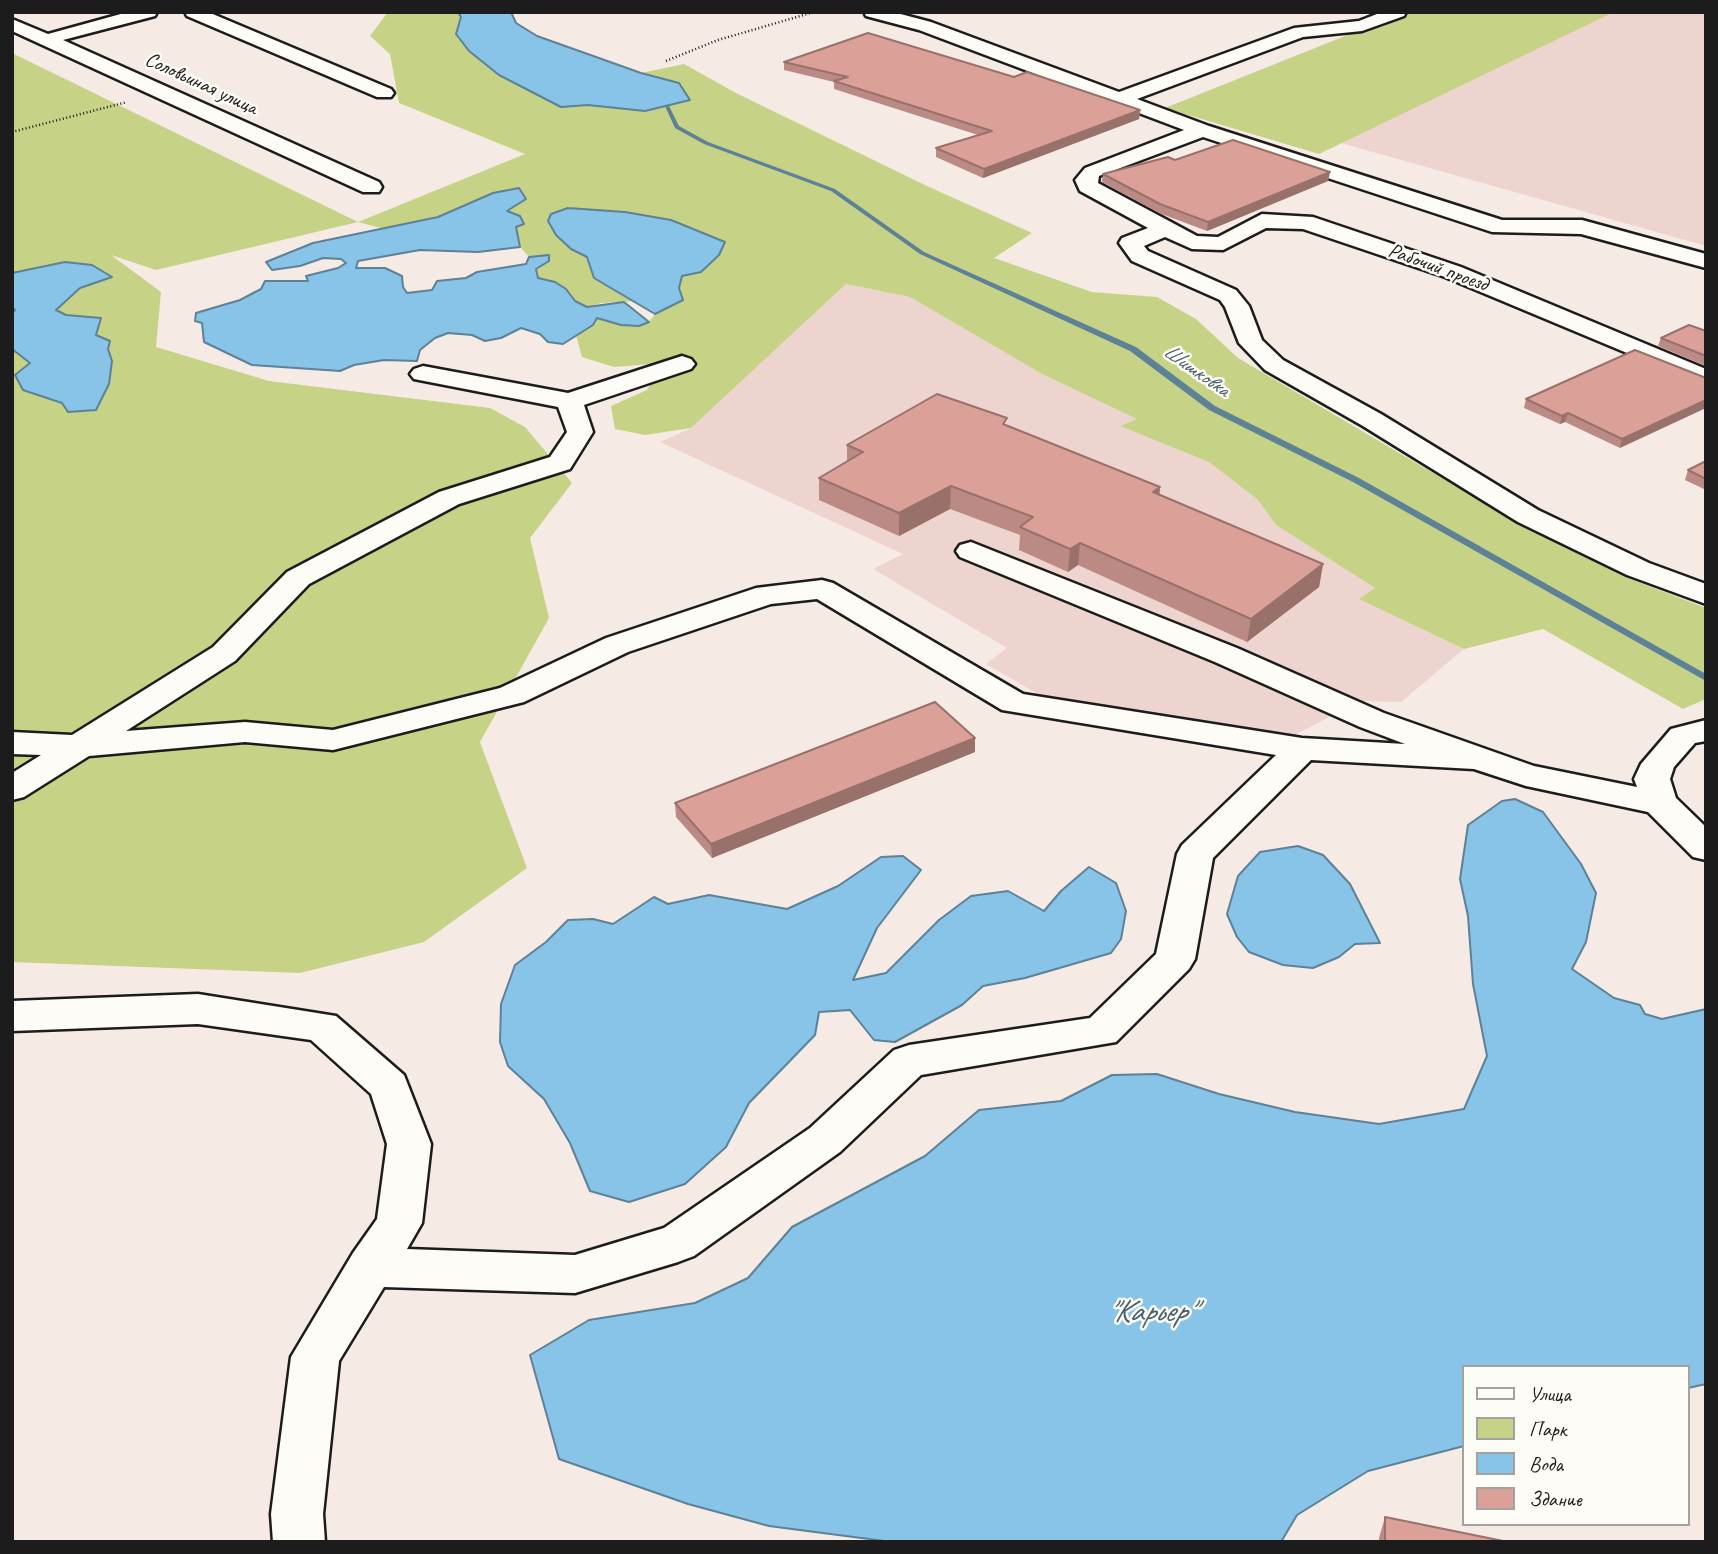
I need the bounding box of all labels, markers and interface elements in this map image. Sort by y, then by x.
street label: Соловьиная улица [141,47,261,121]
street label: Рабочий проезд [1385,238,1491,298]
water label: Шишковка [1158,339,1234,403]
water label: "Карьер" [1106,1294,1194,1332]
legend [1462,1365,1690,1526]
text: Улица [1529,1381,1571,1407]
text: Парк [1529,1416,1566,1442]
text: Вода [1529,1451,1563,1477]
text: Здание [1529,1486,1582,1512]

